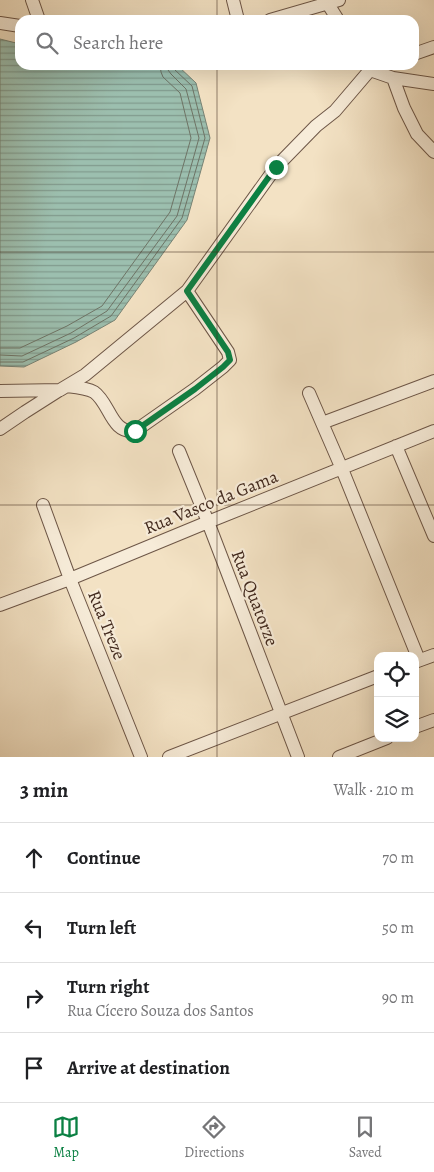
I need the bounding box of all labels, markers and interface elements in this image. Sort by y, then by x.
search box [15,15,419,70]
icon: search [33,29,61,57]
text: Search here [73,30,163,56]
route end [265,156,288,179]
route start [124,420,147,443]
street label: Rua Vasco da Gama [140,464,282,540]
street label: Rua Quatorze [226,547,284,649]
street label: Rua Treze [82,587,132,663]
map controls [374,652,419,742]
button: locate [374,652,419,697]
button: layers [374,697,419,742]
text: 3 min [20,776,68,804]
text: Walk · 210 m [333,779,414,801]
icon: ahead [20,844,48,872]
text: Continue [67,845,141,871]
text: 70 m [382,847,414,869]
icon: left [20,914,48,942]
text: Turn left [67,915,136,941]
text: 50 m [382,917,414,939]
text: Turn right [67,974,149,1000]
icon: right [20,984,48,1012]
text: 90 m [382,987,414,1009]
text: Rua Cícero Souza dos Santos [67,1000,254,1022]
icon: arrive [20,1054,48,1082]
text: Arrive at destination [67,1055,230,1081]
tab: Map [52,1113,80,1162]
tab: Directions [184,1113,244,1162]
tab: Saved [349,1113,382,1162]

